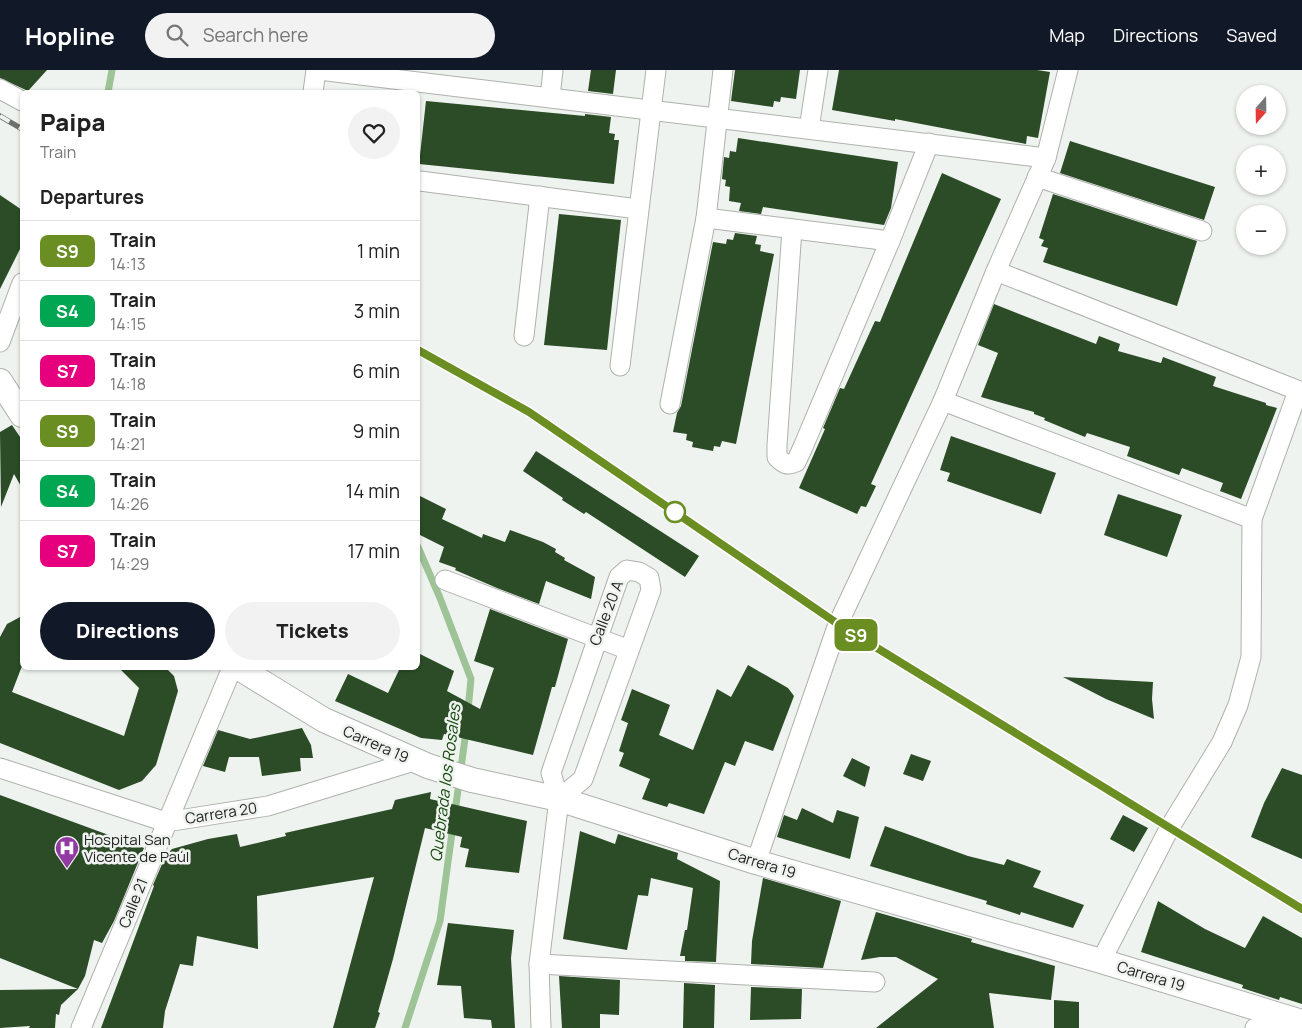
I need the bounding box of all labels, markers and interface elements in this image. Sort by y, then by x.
search box [145,13,495,58]
text: Hopline [25,19,115,52]
icon: search [163,21,191,49]
text: Search here [203,22,308,48]
text: Map [1049,23,1085,47]
text: Directions [1113,23,1198,47]
text: Saved [1226,23,1277,47]
north arrow [1236,85,1286,135]
map controls [1236,85,1286,255]
text: Paipa [40,105,105,138]
button: heart [348,107,400,159]
text: Train [40,141,76,163]
button: + [1236,145,1286,195]
text: Departures [40,184,144,210]
button: − [1236,205,1286,255]
text: Train [110,227,156,253]
text: 1 min [357,238,400,264]
text: S9 [56,239,79,263]
text: 14:13 [110,253,146,275]
text: Train [110,287,156,313]
text: 3 min [354,298,400,324]
text: S4 [56,299,79,323]
text: 14:15 [110,313,146,335]
text: Train [110,347,156,373]
text: 6 min [353,358,400,384]
text: S7 [57,359,78,383]
text: 14:18 [110,373,146,395]
text: Train [110,407,156,433]
text: 9 min [353,418,400,444]
text: S9 [56,419,79,443]
text: 14:21 [110,433,146,455]
text: Train [110,467,156,493]
text: 14 min [346,478,400,504]
text: S4 [56,479,79,503]
text: 14:26 [110,493,150,515]
unlabelled marker [664,501,686,523]
text: Train [110,527,156,553]
text: 17 min [347,538,400,564]
text: S7 [57,539,78,563]
text: 14:29 [110,553,150,575]
street label: Calle 20 A [584,577,628,649]
button: Directions [40,602,215,660]
button: Tickets [225,602,400,660]
line badge: S9 [834,619,878,651]
text: S9 [844,623,868,647]
water label: Quebrada los Rosales [424,701,466,863]
street label: Carrera 19 [340,720,412,768]
street label: Carrera 20 [183,797,259,829]
place label: Hospital San Vicente de Paúl [84,829,189,867]
hospital icon: Hospital San Vicente de Paúl [54,835,80,869]
street label: Carrera 19 [725,843,799,883]
street label: Calle 21 [113,875,153,931]
street label: Carrera 19 [1114,956,1188,996]

